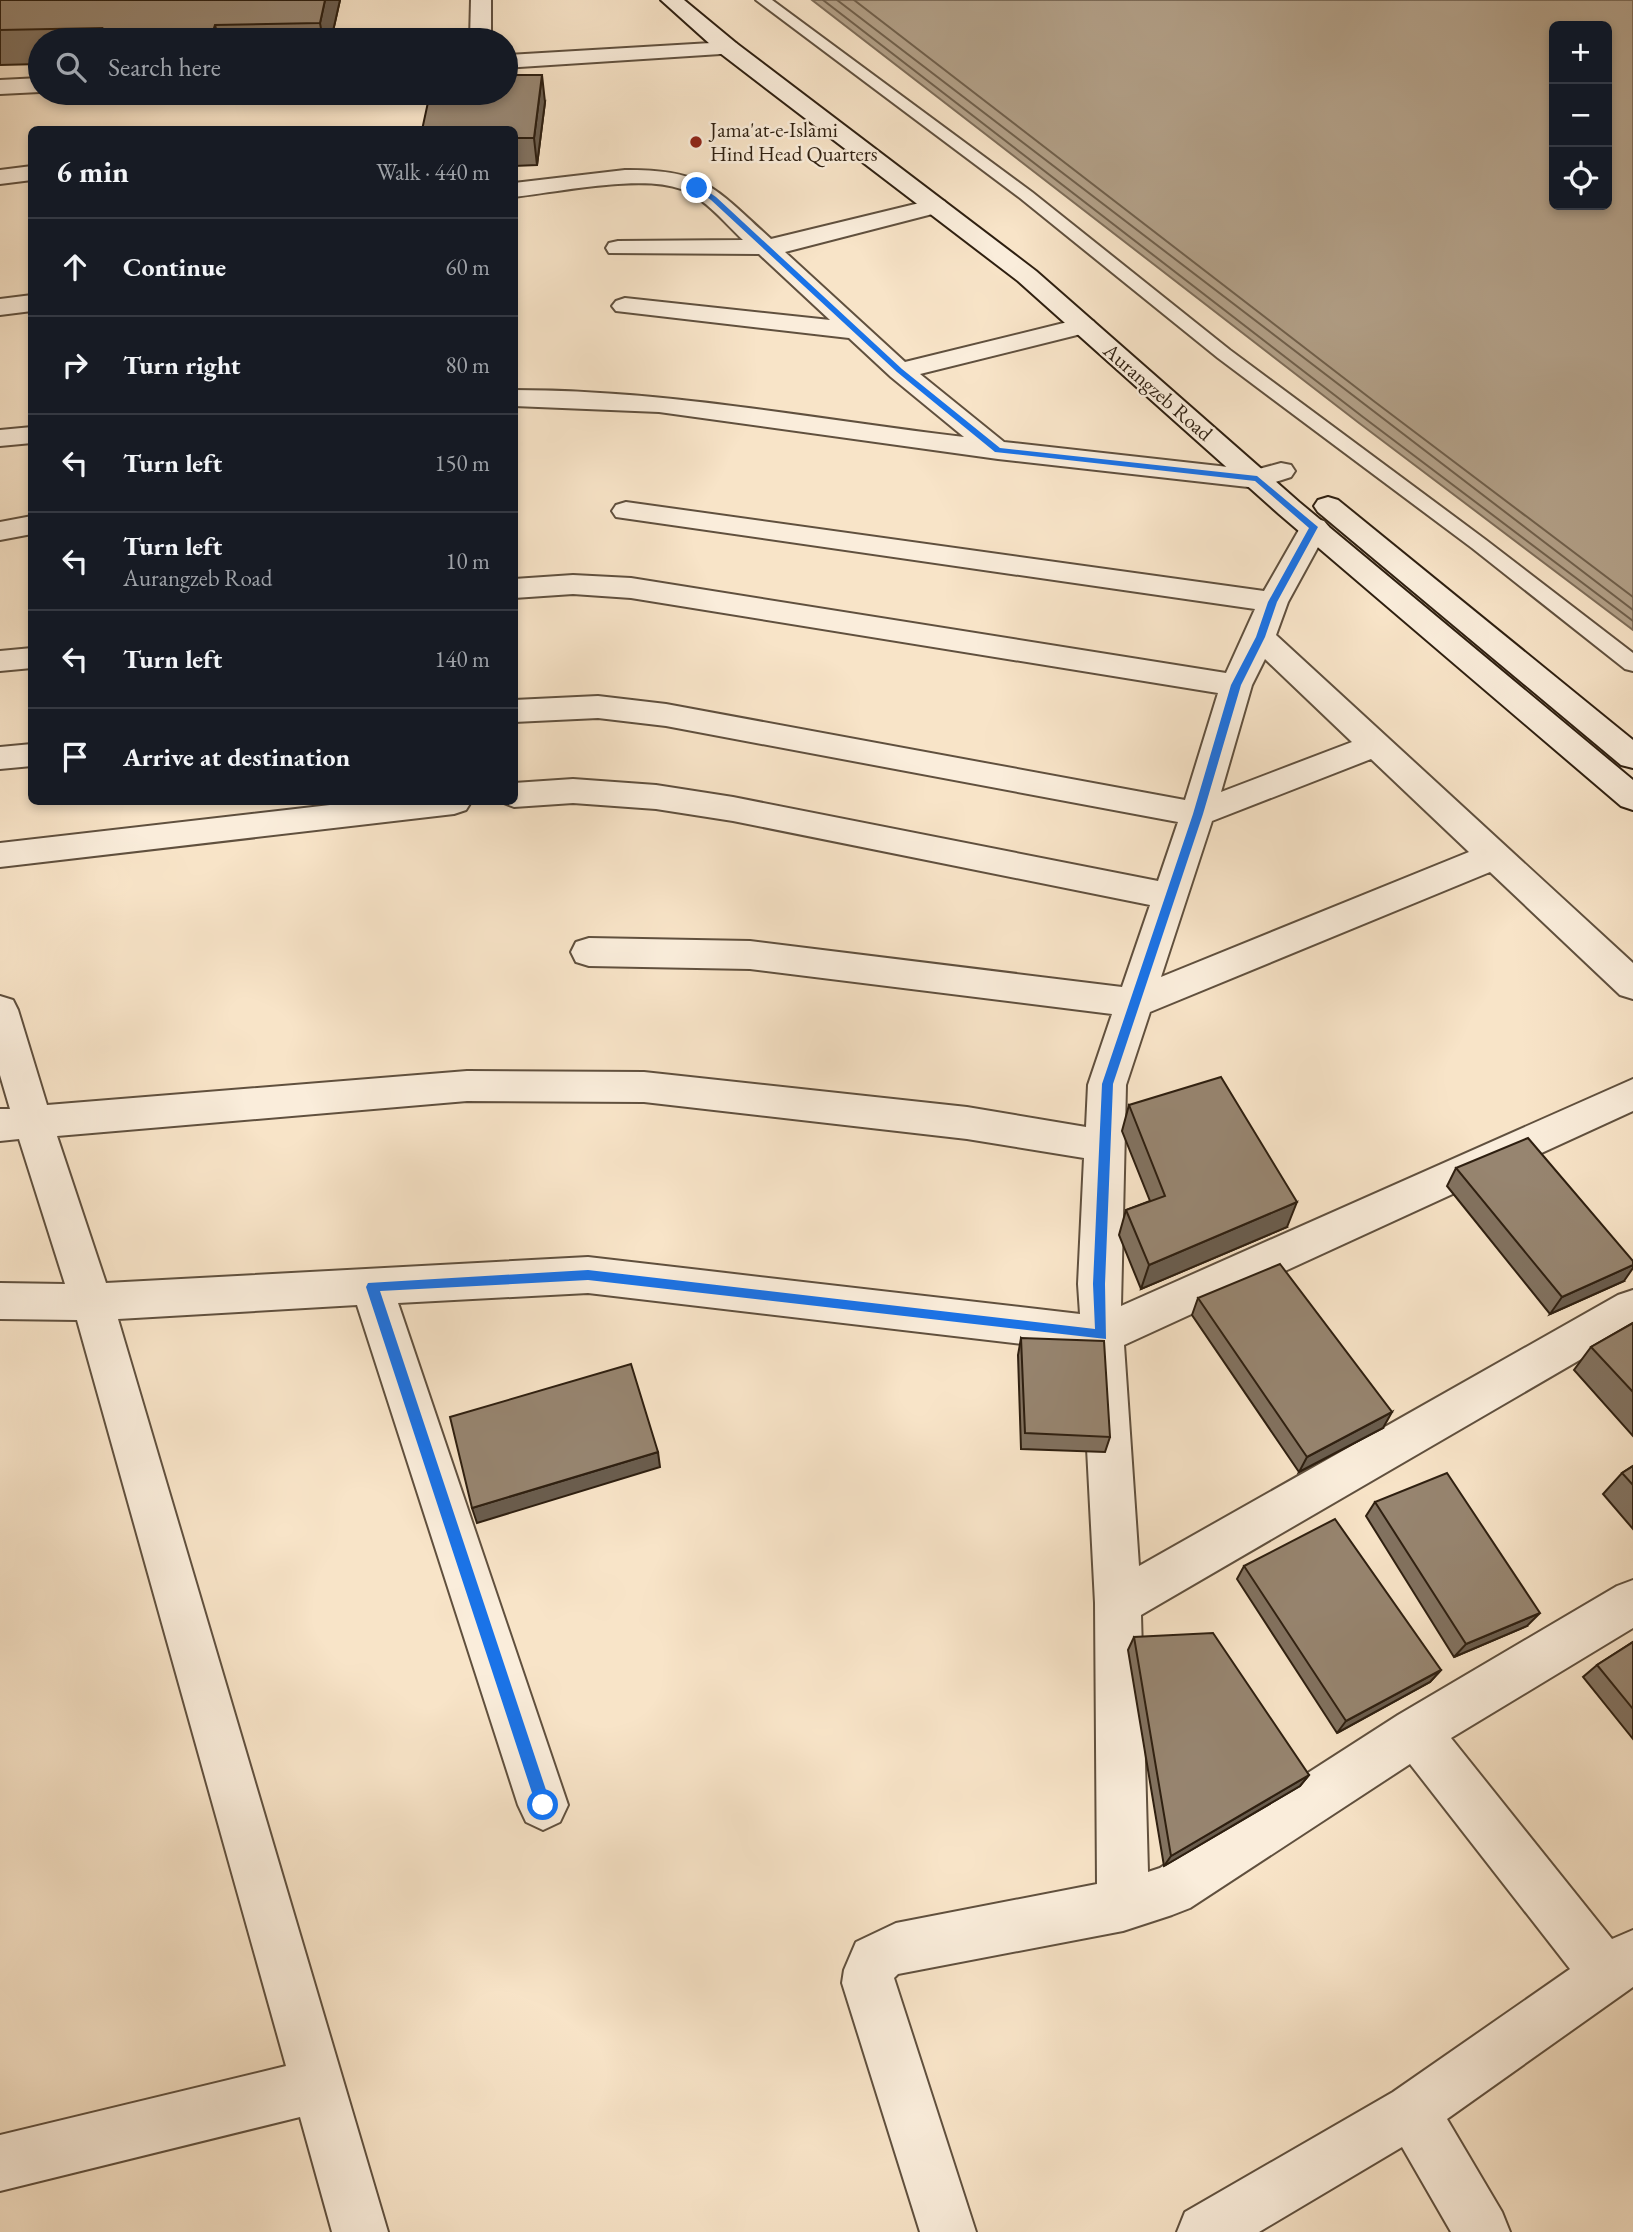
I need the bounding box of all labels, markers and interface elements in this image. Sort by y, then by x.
map controls [1549,21,1612,210]
button: + [1549,21,1612,84]
search box [28,28,518,105]
icon: search [52,48,90,86]
text: Search here [108,50,221,84]
button: − [1549,84,1612,147]
place label: Jama'at-e-Islami Hind Head Quarters [708,116,878,168]
marker: Jama'at-e-Islami Hind Head Quarters [688,134,704,150]
button: locate [1549,147,1612,210]
text: 6 min [56,152,129,191]
text: Walk · 440 m [376,157,490,187]
route end [681,172,712,203]
icon: ahead [56,248,94,286]
text: Continue [123,250,226,284]
text: 60 m [445,252,490,282]
street label: Aurangzeb Road [1097,336,1219,447]
icon: right [56,346,94,384]
text: Turn right [123,348,241,382]
text: 80 m [445,350,490,380]
icon: left [56,444,94,482]
text: Turn left [123,446,222,480]
text: 150 m [434,448,490,478]
text: Turn left [123,529,222,563]
icon: left [56,542,94,580]
text: 10 m [445,546,490,576]
text: Aurangzeb Road [123,563,272,593]
icon: left [56,640,94,678]
text: Turn left [123,642,222,676]
text: 140 m [434,644,490,674]
icon: arrive [56,738,94,776]
text: Arrive at destination [123,740,350,774]
route start [527,1789,558,1820]

